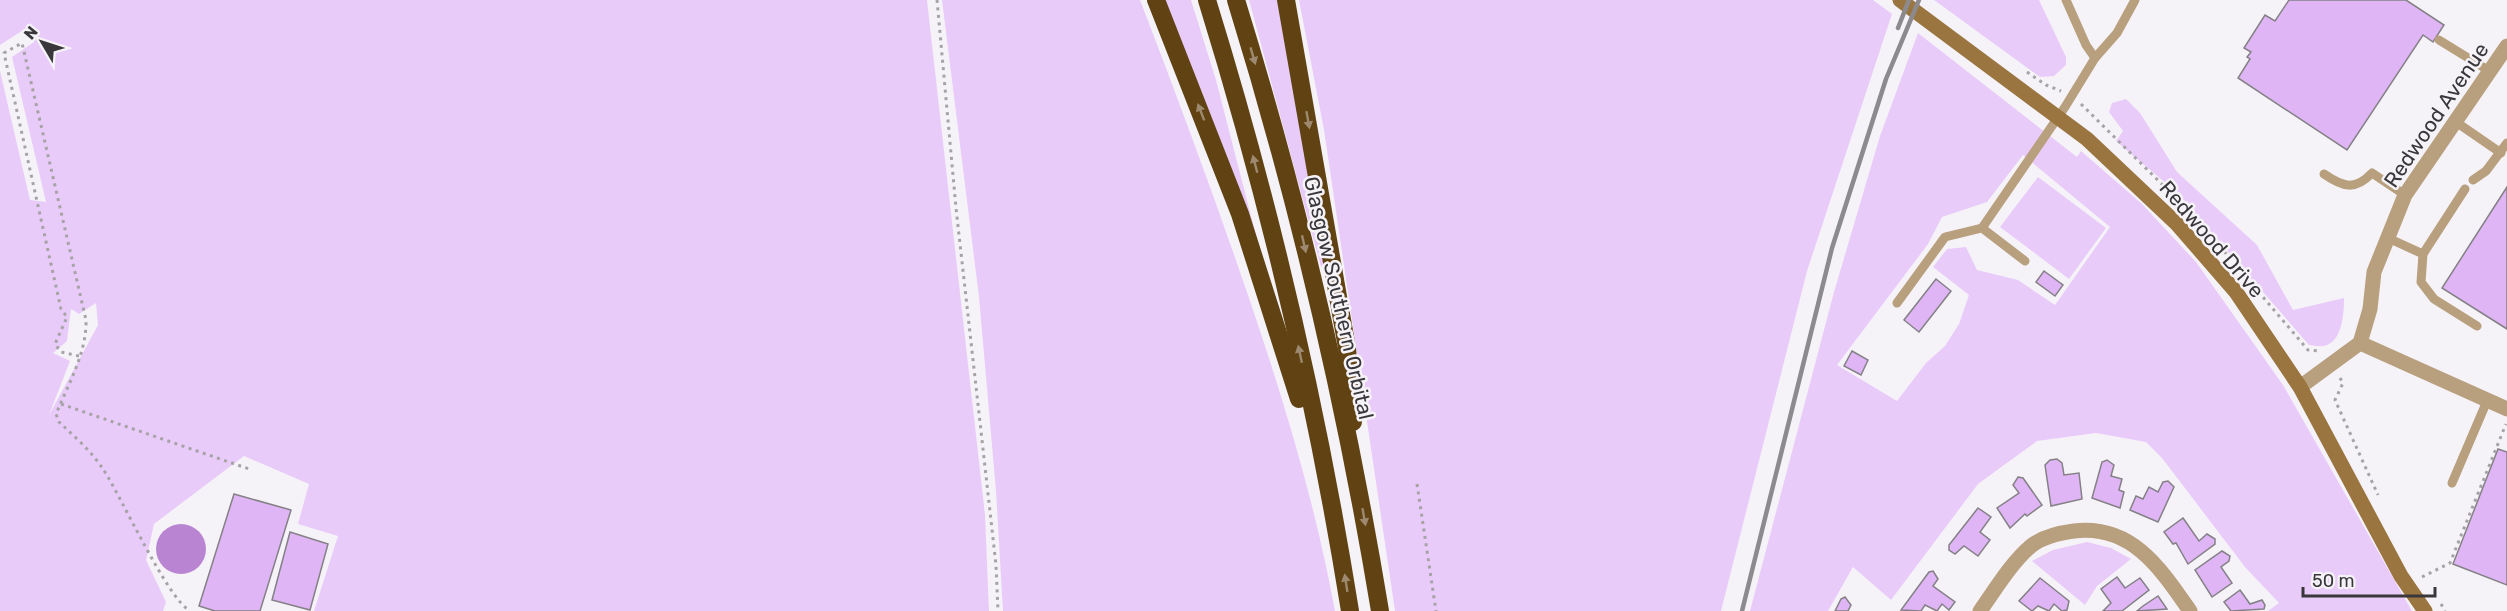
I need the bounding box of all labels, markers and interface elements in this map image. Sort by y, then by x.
north arrow [12,12,72,72]
text: N [20,22,42,43]
street label: Redwood Avenue [2378,38,2494,192]
one-way arrow [1249,47,1258,65]
one-way arrow [1196,103,1205,121]
one-way arrow [1304,110,1313,129]
one-way arrow [1250,155,1260,173]
street label: Glasgow Southern Orbital [1299,174,1379,422]
street label: Redwood Drive [2154,175,2270,303]
one-way arrow [1300,235,1309,254]
one-way arrow [1295,344,1304,363]
one-way arrow [1359,507,1368,526]
scale bar [2303,560,2435,598]
text: 50 m [2312,570,2355,592]
one-way arrow [1341,573,1350,592]

